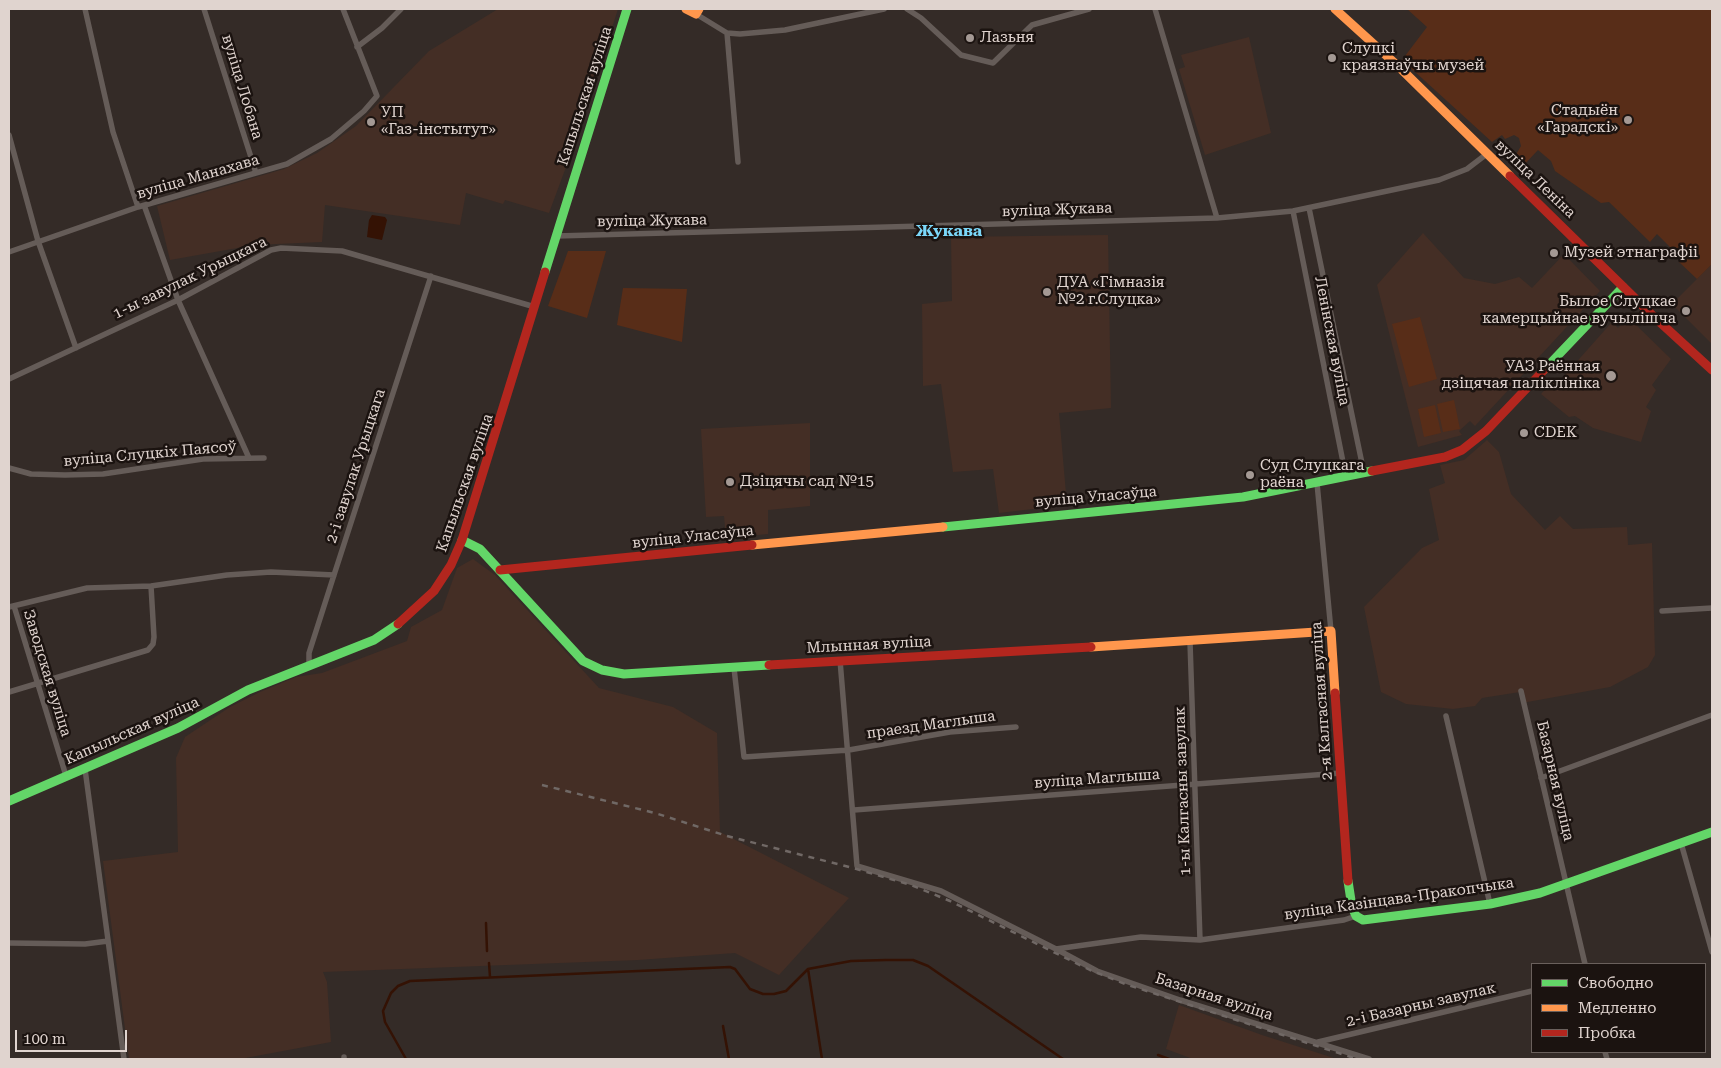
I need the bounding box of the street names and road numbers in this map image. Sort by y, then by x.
street label: Капыльская вуліца [554,24,616,168]
street label: вуліца Лобана [217,32,267,142]
street label: вуліца Леніна [1491,136,1579,222]
street label: вуліца Манахава [135,151,261,203]
street label: вуліца Жукава [1002,199,1112,221]
street label: вуліца Жукава [597,211,707,231]
street label: 1-ы завулак Урыцкага [110,233,270,323]
street label: Ленінская вуліца [1311,275,1353,407]
street label: 2-і завулак Урыцкага [323,387,389,545]
street label: Капыльская вуліца [433,411,497,555]
street label: вуліца Слуцкіх Паясоў [63,437,237,471]
street label: вуліца Уласаўца [1034,483,1158,511]
street label: вуліца Уласаўца [631,522,755,552]
street label: Заводская вуліца [19,607,75,739]
street label: 2-я Калгасная вуліца [1307,621,1337,781]
street label: Млынная вуліца [806,633,932,657]
street label: Капыльская вуліца [62,693,202,769]
street label: 1-ы Калгасны завулак [1171,706,1195,876]
street label: праезд Маглыша [866,707,996,743]
street label: Базарная вуліца [1532,719,1578,843]
street label: вуліца Маглыша [1034,766,1160,792]
street label: вуліца Казінцава-Пракопчыка [1283,874,1515,924]
street label: Базарная вуліца [1153,969,1275,1025]
street label: 2-і Базарны завулак [1345,979,1497,1031]

